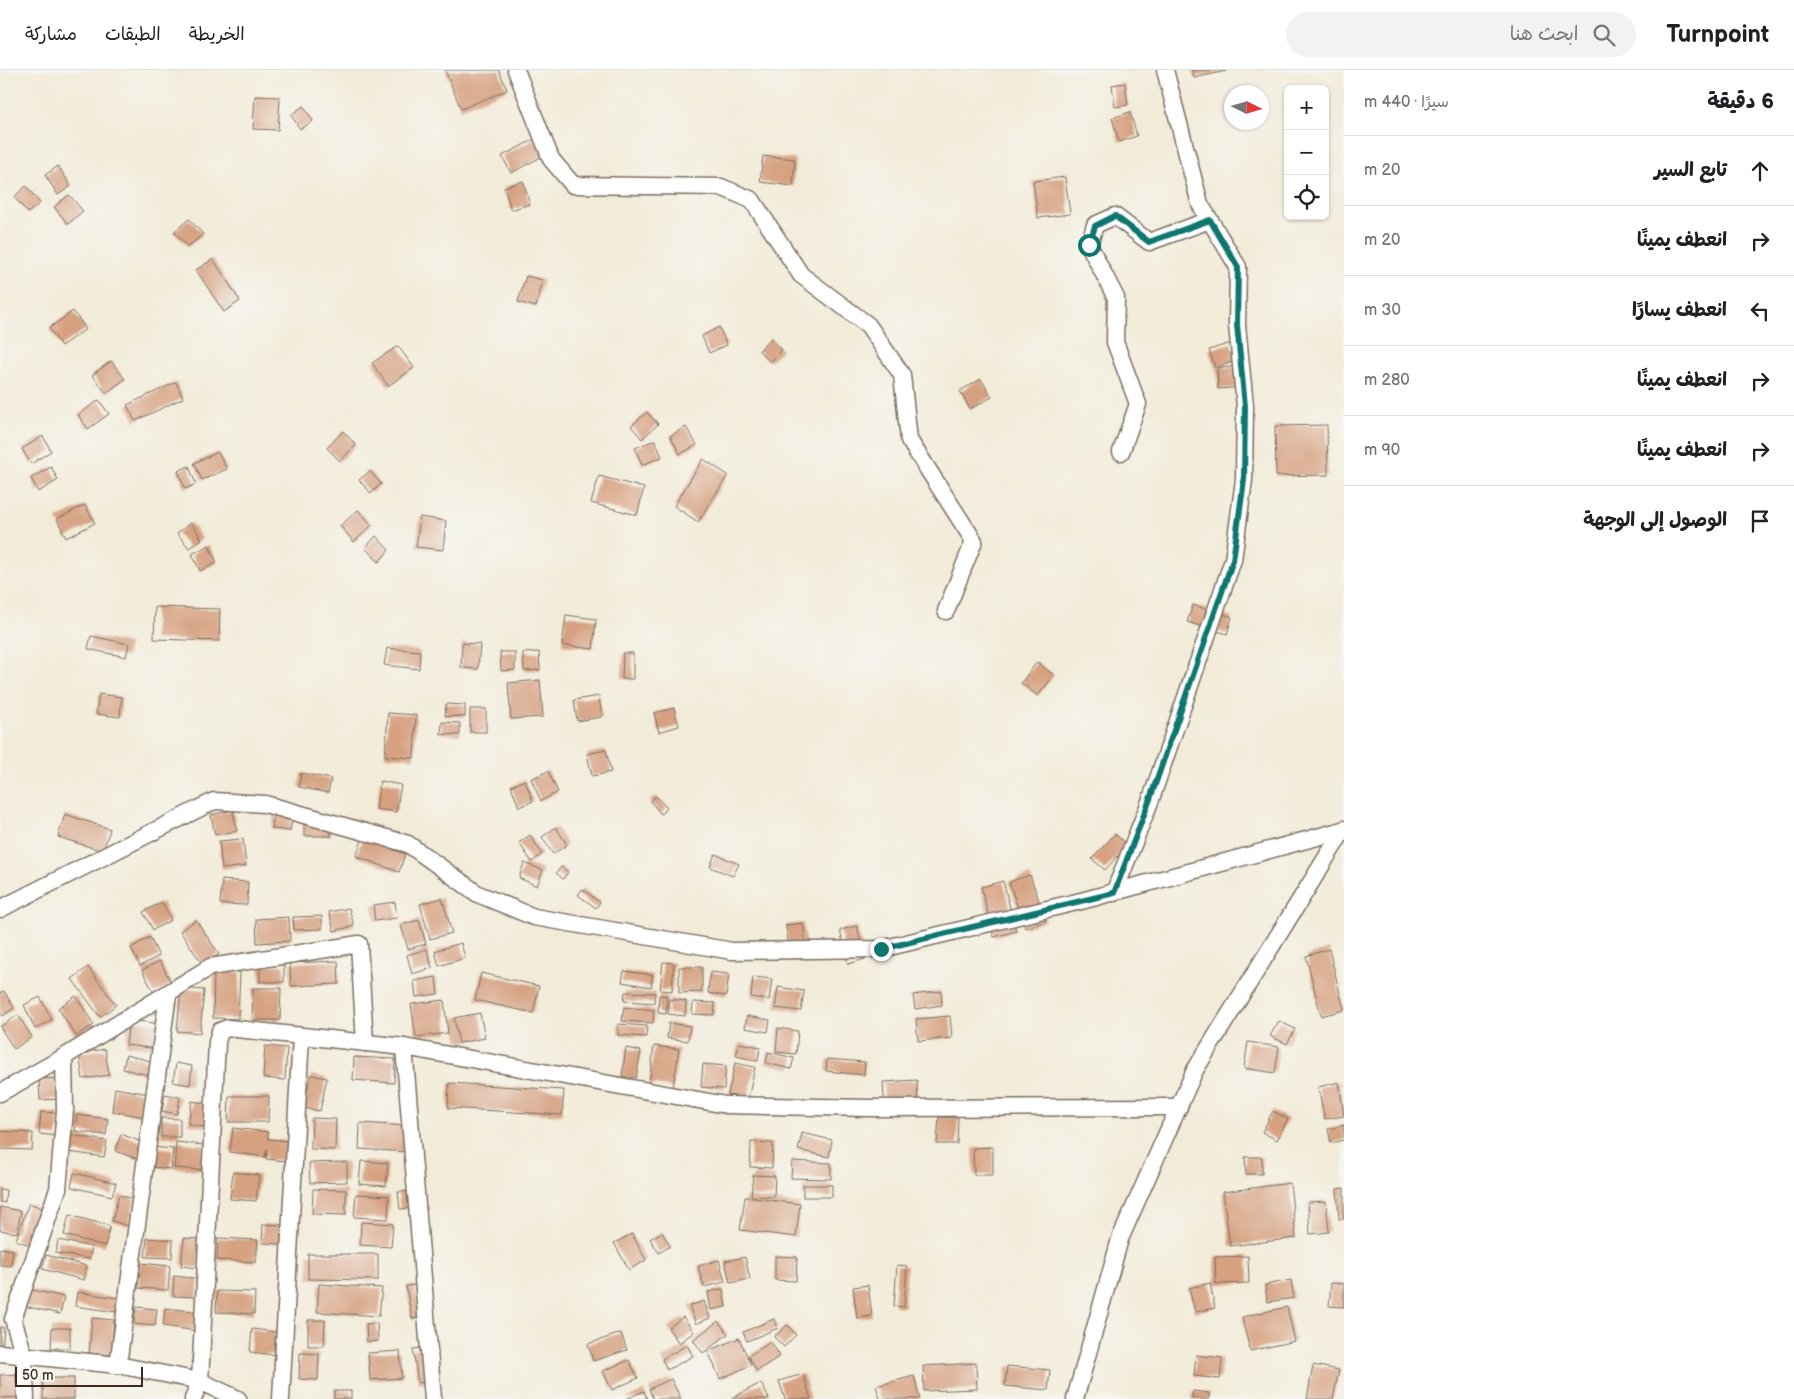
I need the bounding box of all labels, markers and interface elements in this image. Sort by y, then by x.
search box [1286,12,1636,57]
text: Turnpoint [1666,20,1769,49]
icon: search [1590,21,1618,49]
text: ابحث هنا [1510,23,1578,46]
text: مشاركة [25,24,77,45]
text: الطبقات [105,24,161,45]
text: الخريطة [189,24,245,45]
north arrow [1224,85,1269,130]
map controls [1284,85,1329,220]
button: + [1284,85,1329,130]
text: 6 دقيقة [1707,89,1774,114]
text: سيرًا · 440 m [1364,93,1449,112]
button: − [1284,130,1329,175]
icon: ahead [1746,157,1774,185]
text: تابع السير [1654,159,1727,182]
text: 20 m [1364,161,1400,180]
button: locate [1284,175,1329,220]
icon: right [1746,227,1774,255]
text: انعطف يمينًا [1637,229,1727,252]
text: 20 m [1364,231,1400,250]
route start [1078,234,1101,257]
icon: left [1746,297,1774,325]
text: انعطف يسارًا [1632,299,1727,322]
text: 30 m [1364,301,1401,320]
icon: right [1746,367,1774,395]
text: انعطف يمينًا [1637,369,1727,392]
text: 280 m [1364,371,1410,390]
icon: right [1746,437,1774,465]
text: انعطف يمينًا [1637,439,1727,462]
text: 90 m [1364,441,1400,460]
icon: arrive [1746,507,1774,535]
text: الوصول إلى الوجهة [1583,509,1727,532]
route end [870,938,893,961]
scale bar [15,1364,142,1387]
text: 50 m [22,1367,54,1384]

